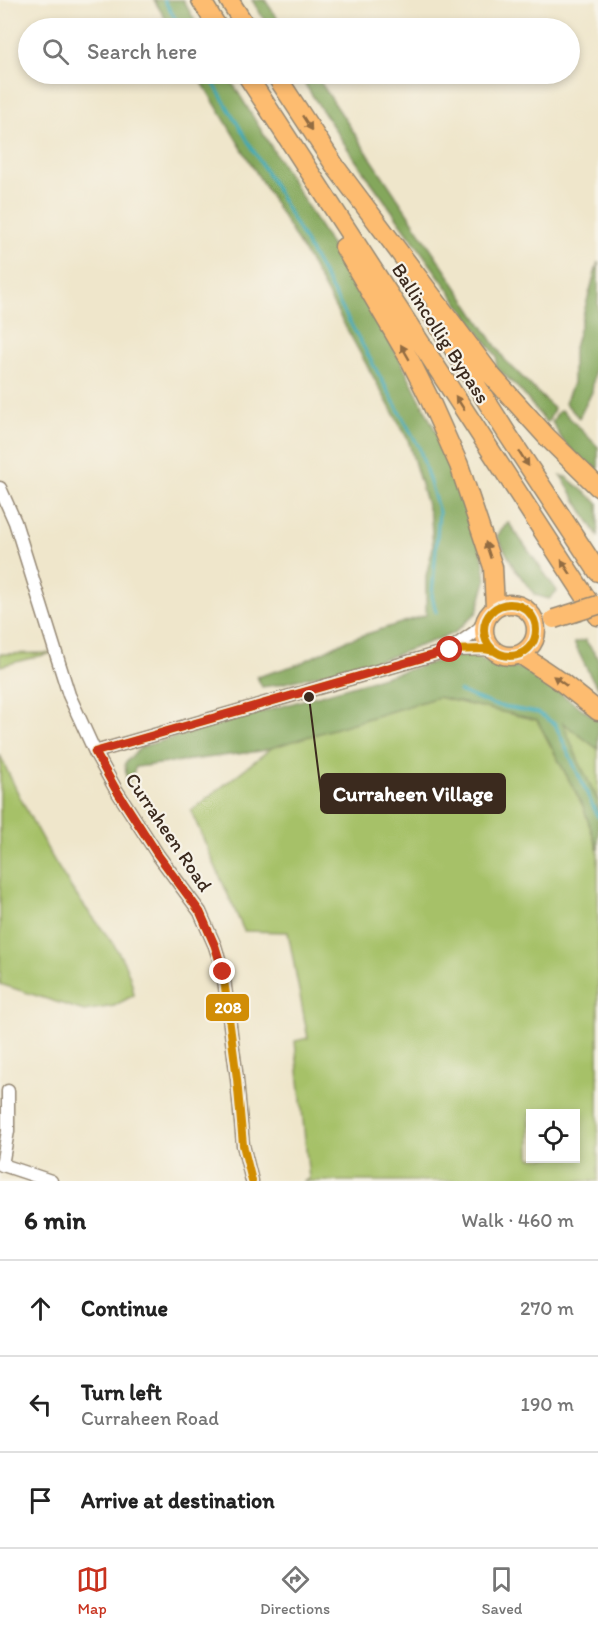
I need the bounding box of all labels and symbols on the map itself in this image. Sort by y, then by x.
one-way arrow [301,115,312,131]
street label: Ballincollig Bypass [387,258,495,408]
one-way arrow [400,343,410,360]
one-way arrow [454,396,466,412]
one-way arrow [518,450,529,467]
one-way arrow [483,541,492,559]
one-way arrow [561,559,572,575]
route start [436,636,462,662]
one-way arrow [553,675,569,687]
street label: Curraheen Road [120,768,218,896]
callout: Curraheen Village [321,774,505,813]
text: Curraheen Village [333,781,493,807]
route end [209,958,235,984]
line badge: 208 [205,993,250,1022]
text: 208 [214,998,242,1017]

